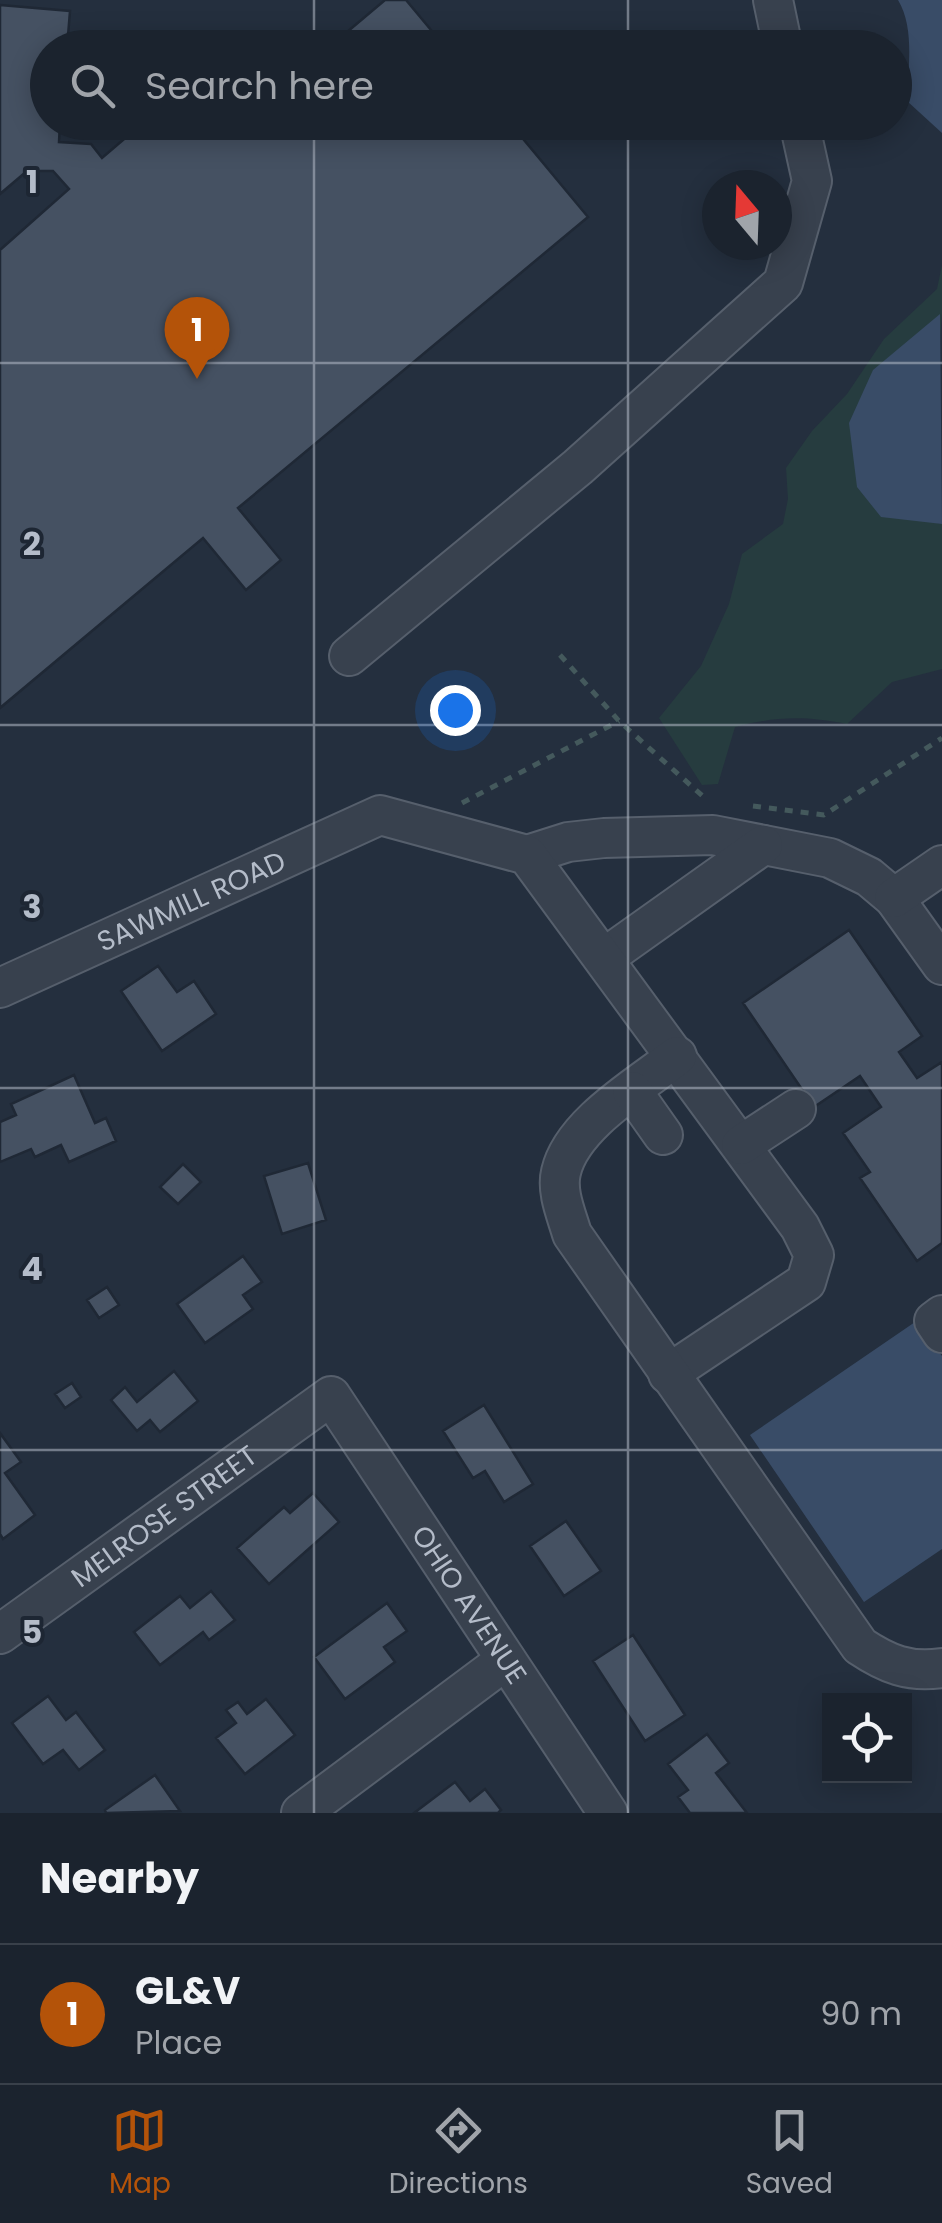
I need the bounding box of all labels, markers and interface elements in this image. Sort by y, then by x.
search box [30,30,912,140]
icon: search [65,58,120,113]
text: Search here [145,59,374,112]
text: 1 [26,159,38,204]
north arrow [702,170,792,260]
pin: 1 [164,296,230,379]
text: 2 [23,521,41,566]
your location [430,685,481,736]
street label: SAWMILL ROAD [91,841,292,961]
text: 3 [22,884,42,929]
text: 4 [21,1246,43,1291]
street label: MELROSE STREET [63,1436,265,1596]
street label: OHIO AVENUE [403,1518,536,1691]
text: 5 [22,1609,42,1654]
map controls [822,1693,912,1783]
button: locate [822,1693,912,1783]
text: Nearby [40,1849,199,1908]
text: GL&V [135,1964,240,2017]
text: 1 [66,1991,79,2036]
text: 90 m [820,1991,902,2036]
text: Place [135,2020,222,2065]
tab: Map [109,2103,171,2205]
tab: Directions [389,2103,528,2205]
tab: Saved [746,2103,833,2205]

